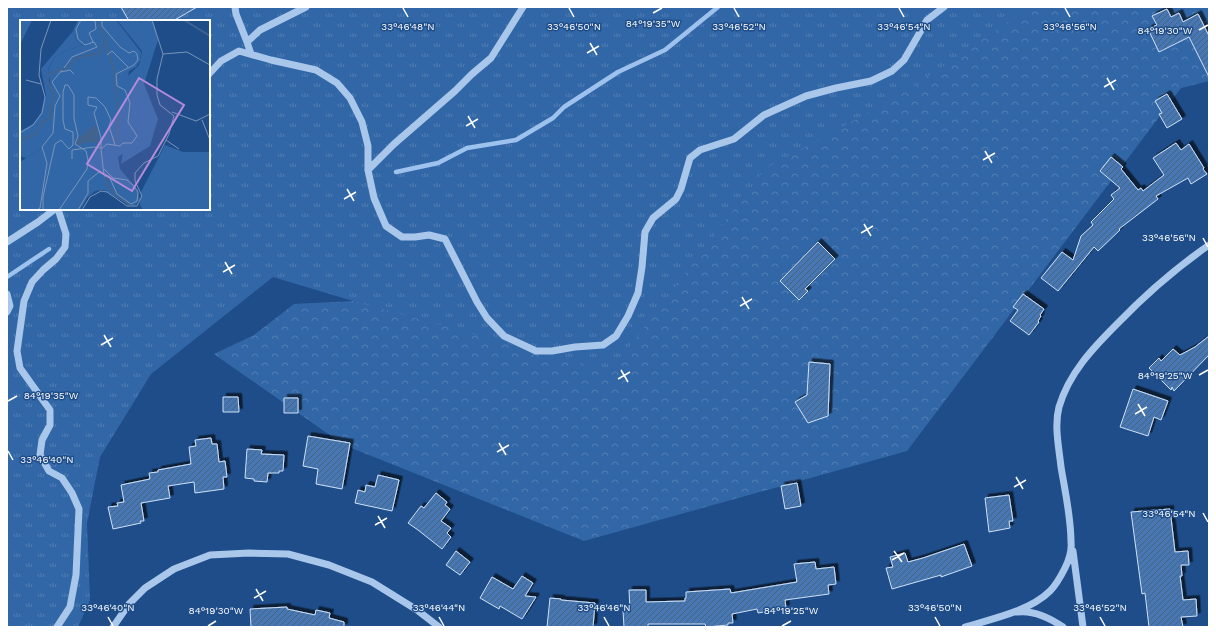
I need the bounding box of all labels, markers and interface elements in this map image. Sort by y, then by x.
text: 84°19'35"W [626,18,681,29]
inset map [20,20,210,210]
text: 33°46'48"N [381,21,435,32]
text: 33°46'50"N [547,21,601,32]
text: 33°46'52"N [712,21,766,32]
text: 33°46'54"N [877,21,931,32]
text: 33°46'56"N [1043,21,1097,32]
text: 84°19'30"W [1138,25,1193,36]
text: 33°46'56"N [1142,232,1196,243]
text: 84°19'25"W [1138,370,1193,381]
text: 84°19'35"W [24,390,79,401]
text: 33°46'40"N [20,454,74,465]
text: 33°46'54"N [1142,508,1196,519]
text: 33°46'40"N [81,602,135,613]
text: 33°46'44"N [413,602,465,613]
text: 33°46'46"N [577,602,631,613]
text: 33°46'50"N [908,602,962,613]
text: 33°46'52"N [1073,602,1127,613]
text: 84°19'30"W [189,605,244,616]
text: 84°19'25"W [764,605,819,616]

